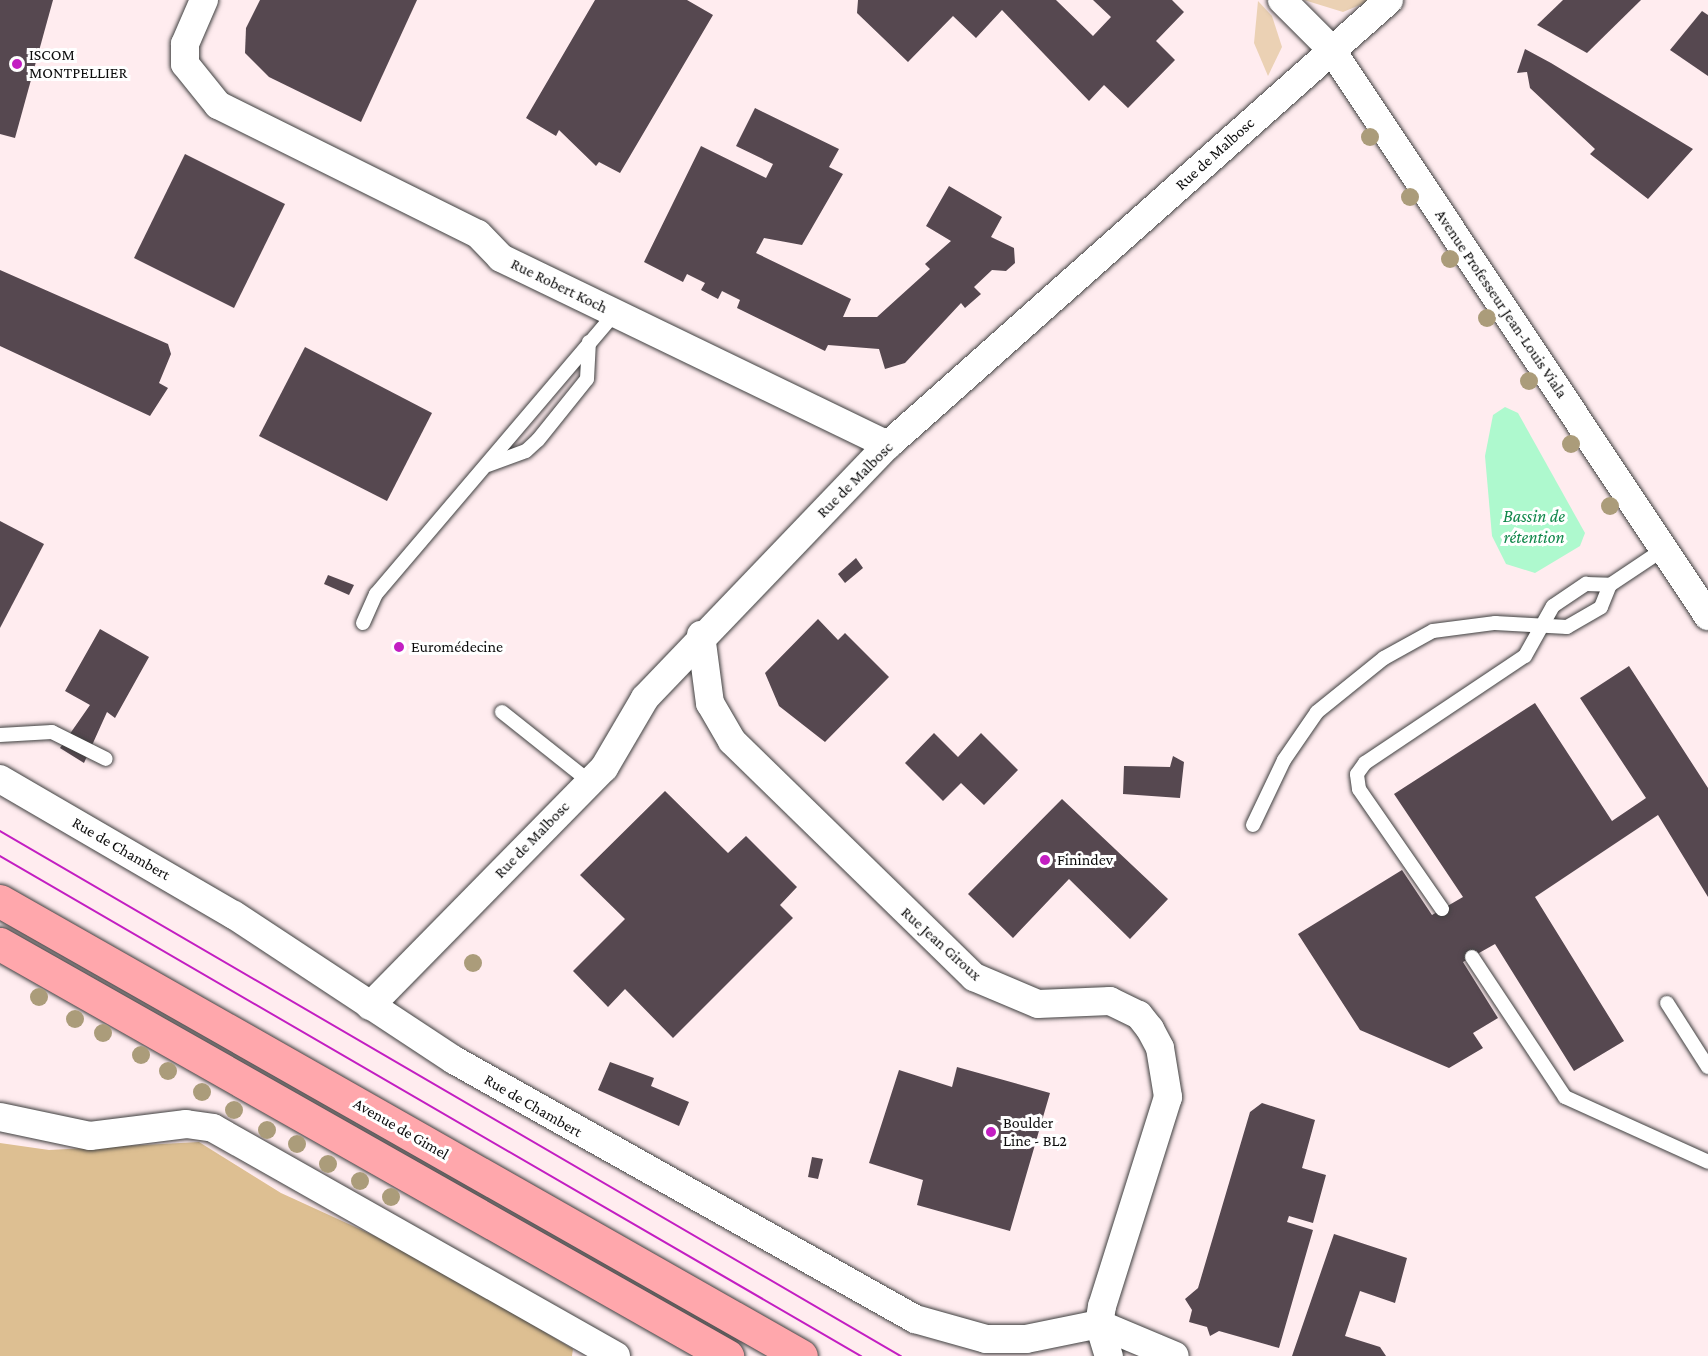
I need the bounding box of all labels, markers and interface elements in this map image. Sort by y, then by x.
place label: ISCOM MONTPELLIER [29,45,127,83]
marker: ISCOM MONTPELLIER [10,57,24,71]
street label: Rue de Malbosc [1172,114,1258,194]
street label: Avenue Professeur Jean-Louis Viala [1431,206,1571,402]
street label: Rue Robert Koch [508,254,610,318]
street label: Rue de Malbosc [813,438,897,522]
water label: Bassin de rétention [1503,506,1565,548]
place label: Euromédecine [411,637,503,657]
marker: Euromédecine [392,640,406,654]
street label: Rue de Malbosc [490,798,574,882]
street label: Rue de Chambert [68,813,174,885]
place label: Finindev [1057,850,1113,870]
marker: Finindev [1038,853,1052,867]
street label: Rue Jean Giroux [897,903,985,985]
street label: Rue de Chambert [480,1070,586,1142]
street label: Avenue de Gimel [350,1094,452,1164]
place label: Boulder Line - BL2 [1003,1113,1067,1151]
marker: Boulder Line - BL2 [984,1125,998,1139]

